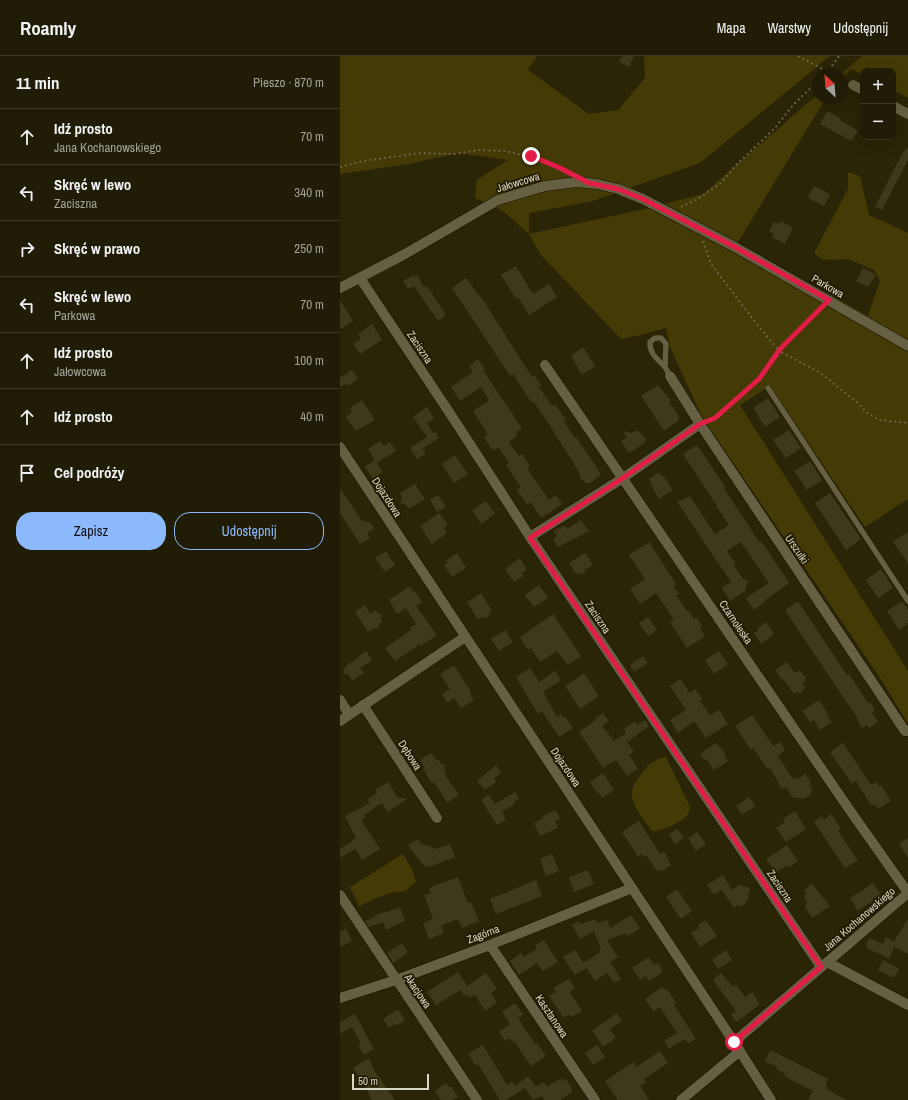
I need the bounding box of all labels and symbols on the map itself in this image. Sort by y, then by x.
north arrow [812,68,848,104]
route end [522,147,540,165]
street label: Jałowcowa [495,169,541,195]
street label: Parkowa [809,271,847,301]
street label: Zaciszna [404,328,436,366]
street label: Dojazdowa [369,474,405,520]
street label: Urszulki [782,532,812,566]
street label: Czarnoleska [716,597,756,647]
street label: Zaciszna [582,598,614,636]
street label: Dębowa [395,737,425,773]
street label: Dojazdowa [548,745,584,789]
street label: Zaciszna [764,867,796,905]
street label: Jana Kochanowskiego [820,884,898,954]
street label: Zagórna [465,921,501,947]
street label: Akacjowa [401,970,435,1011]
street label: Kasztanowa [532,992,572,1040]
route start [725,1033,743,1051]
scale bar [352,1072,429,1091]

